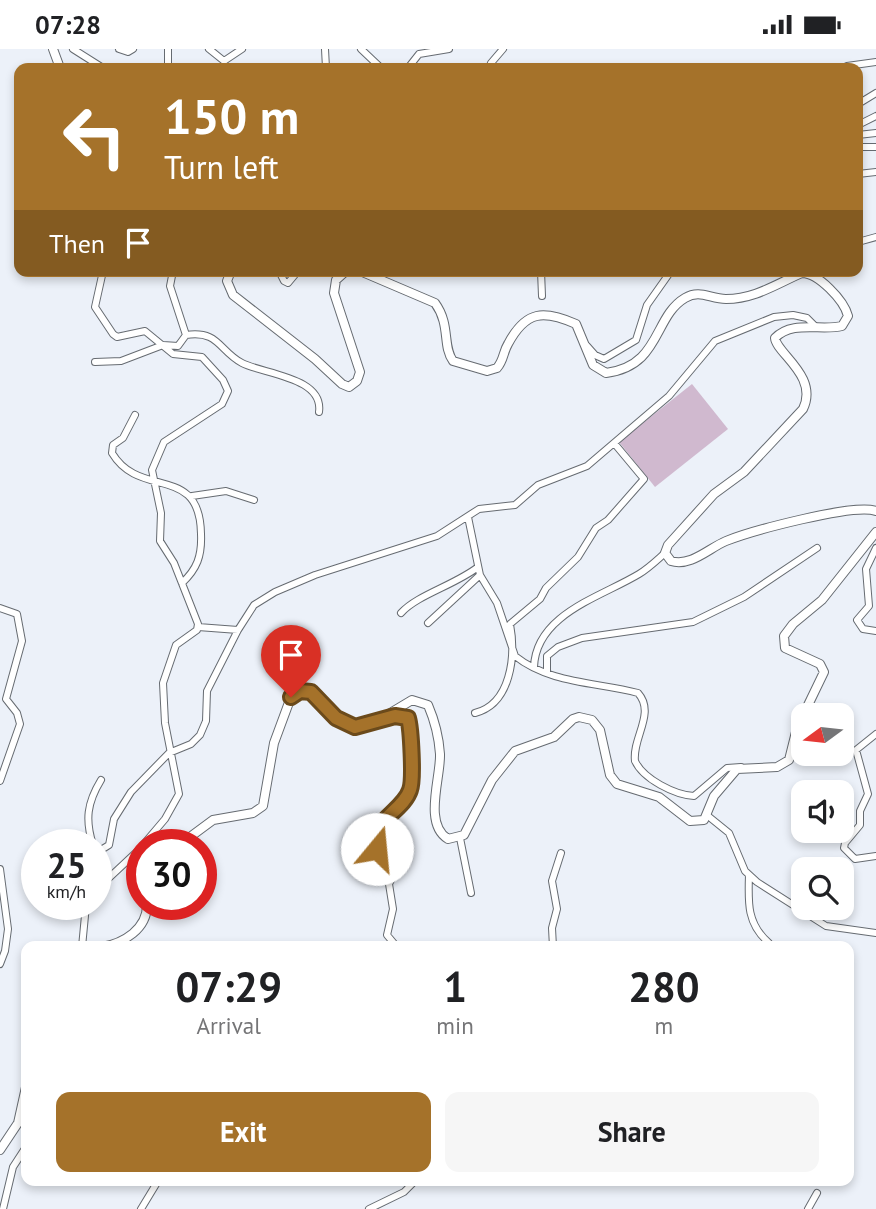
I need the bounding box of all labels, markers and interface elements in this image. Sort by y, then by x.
text: 07:28 [35,8,101,41]
text: 150 m [164,84,299,148]
icon: left [49,91,140,182]
text: Turn left [164,146,279,188]
icon: arrive [119,224,157,262]
text: Then [49,227,105,260]
pin [261,625,321,697]
icon: arrive [272,636,310,674]
north arrow [791,703,854,767]
map controls [791,703,854,920]
button: sound [791,780,854,843]
position arrow [340,812,414,886]
speed limit sign: 30 [126,829,217,920]
text: 25 [47,842,86,888]
button: search [791,857,854,920]
text: km/h [47,880,86,903]
text: 07:29 [175,959,282,1014]
text: 1 [443,959,467,1014]
text: 280 [628,959,700,1014]
text: Arrival [196,1011,261,1040]
text: min [436,1011,474,1040]
text: m [655,1011,673,1040]
button: Exit [56,1092,431,1172]
button: Share [445,1092,819,1172]

